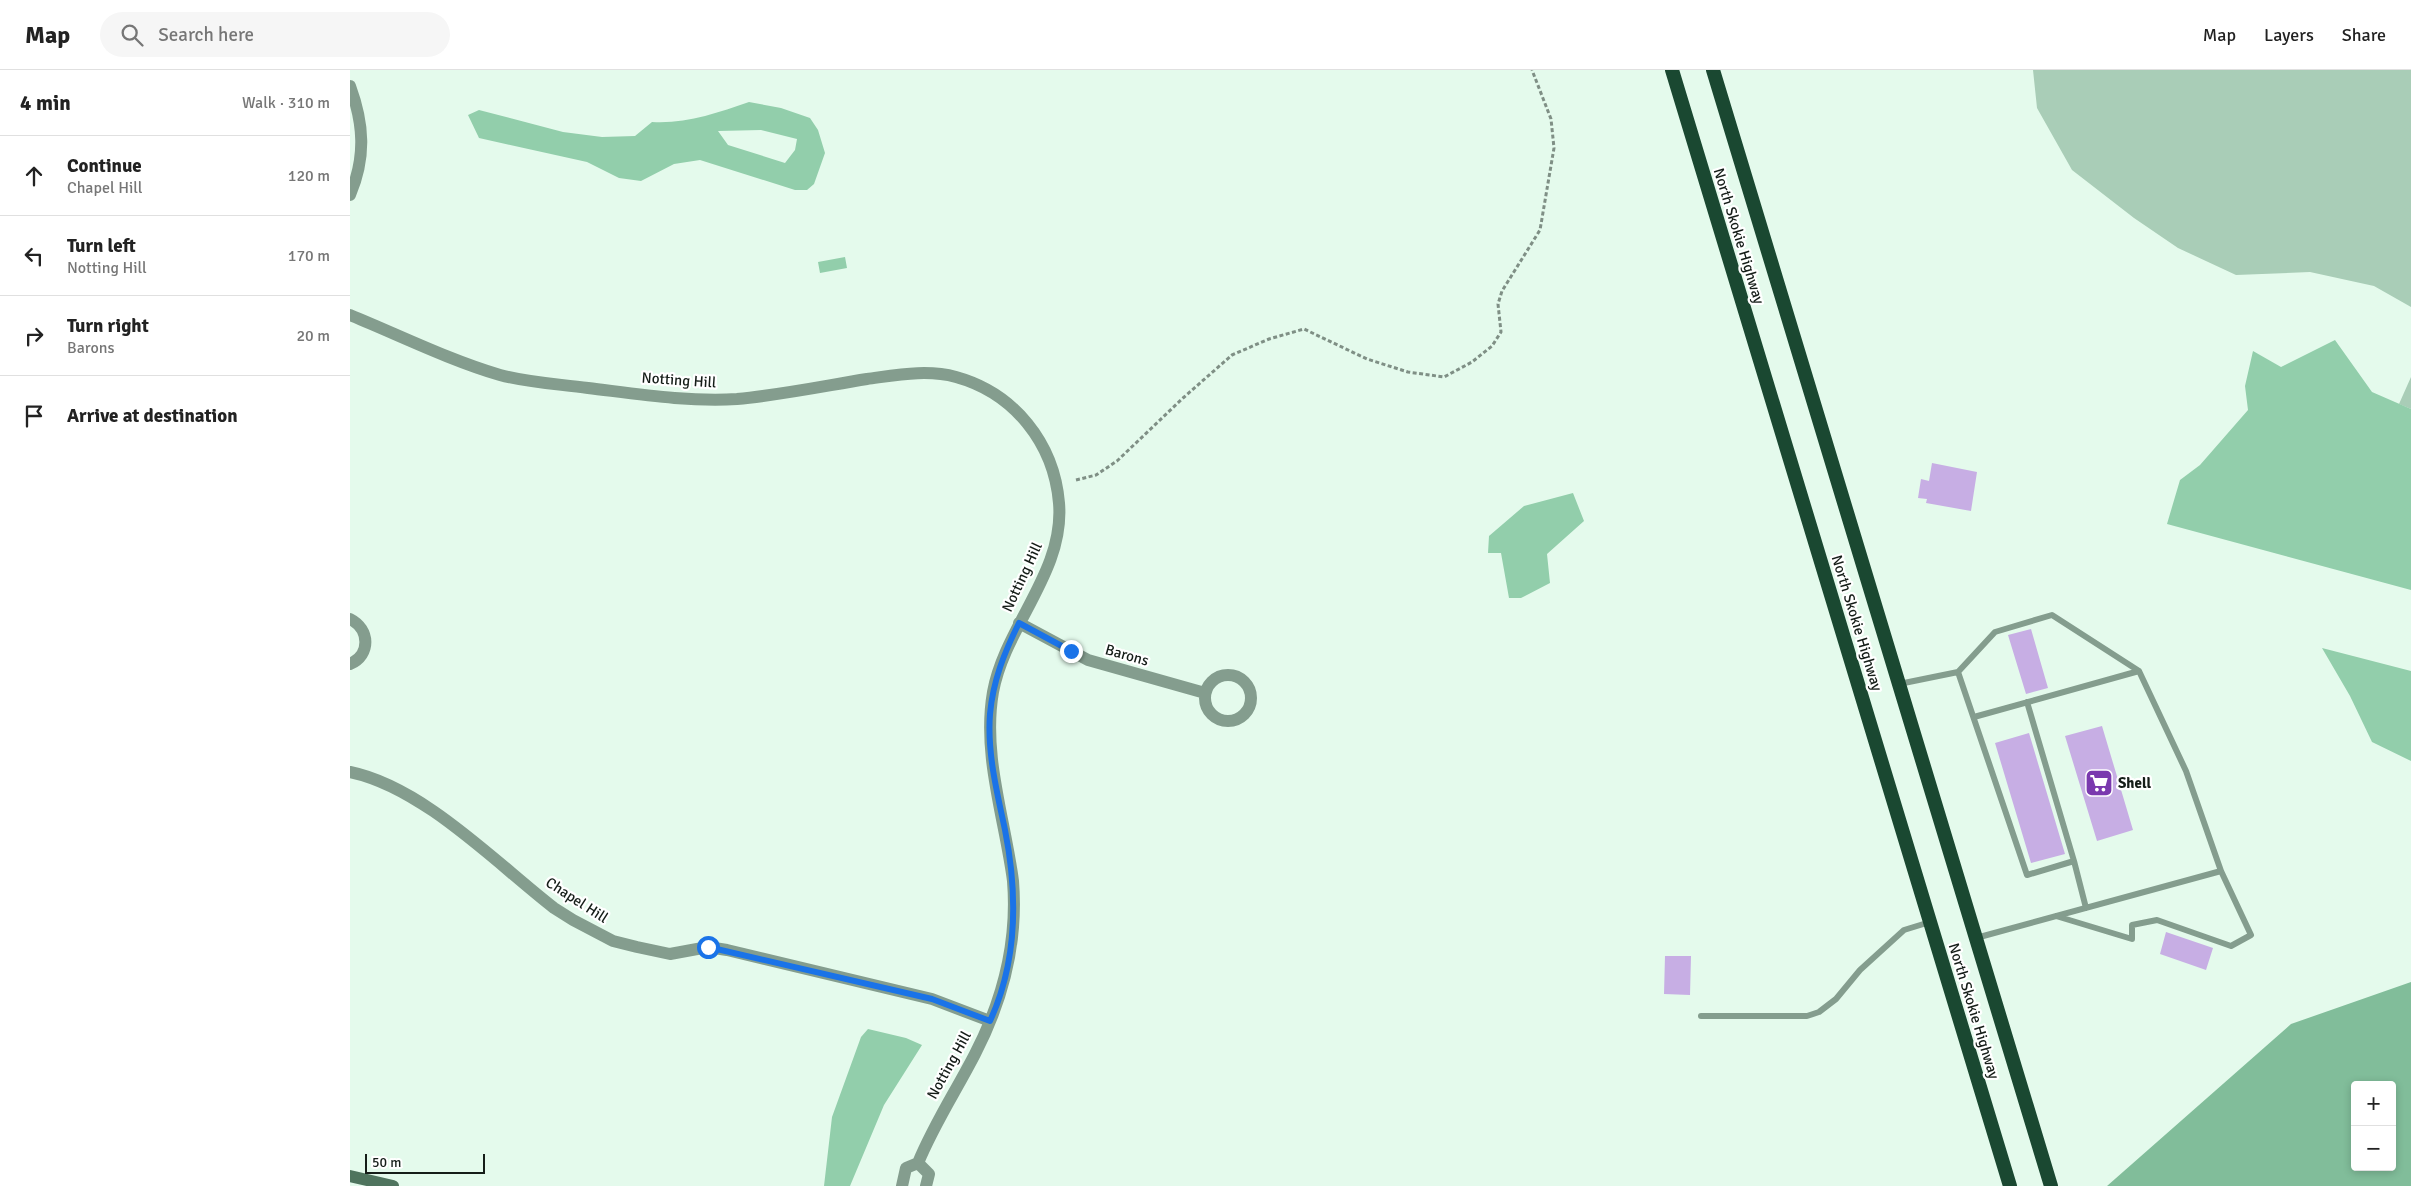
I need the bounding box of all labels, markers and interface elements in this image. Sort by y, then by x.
search box [100,12,450,57]
text: Map [25,20,70,50]
icon: search [118,21,146,49]
text: Search here [158,23,254,47]
text: Map [2203,24,2236,46]
text: Layers [2264,24,2314,46]
text: Share [2342,24,2386,46]
text: 4 min [20,90,71,116]
text: Walk · 310 m [242,93,330,113]
text: Continue [67,154,142,178]
icon: ahead [20,162,48,190]
text: 120 m [288,166,330,186]
street label: North Skokie Highway [1710,166,1768,306]
text: Chapel Hill [67,178,143,198]
text: Turn left [67,234,136,258]
icon: left [20,242,48,270]
text: 170 m [288,246,330,266]
text: Notting Hill [67,258,147,278]
text: Turn right [67,314,149,338]
icon: right [20,322,48,350]
text: 20 m [296,326,330,346]
text: Barons [67,338,114,358]
street label: Notting Hill [641,368,717,392]
icon: arrive [20,402,48,430]
text: Arrive at destination [67,404,238,428]
street label: Notting Hill [998,539,1046,615]
street label: North Skokie Highway [1828,553,1886,693]
route end [1060,640,1083,663]
street label: Barons [1103,640,1151,670]
supermarket icon: Shell [2084,768,2114,798]
place label: Shell [2118,774,2151,792]
street label: Chapel Hill [542,873,612,927]
route start [697,936,720,959]
street label: North Skokie Highway [1945,941,2003,1081]
street label: Notting Hill [923,1028,975,1102]
map controls [2351,1081,2396,1171]
button: + [2351,1081,2396,1126]
button: − [2351,1126,2396,1171]
scale bar [365,1151,485,1174]
text: 50 m [372,1154,401,1171]

